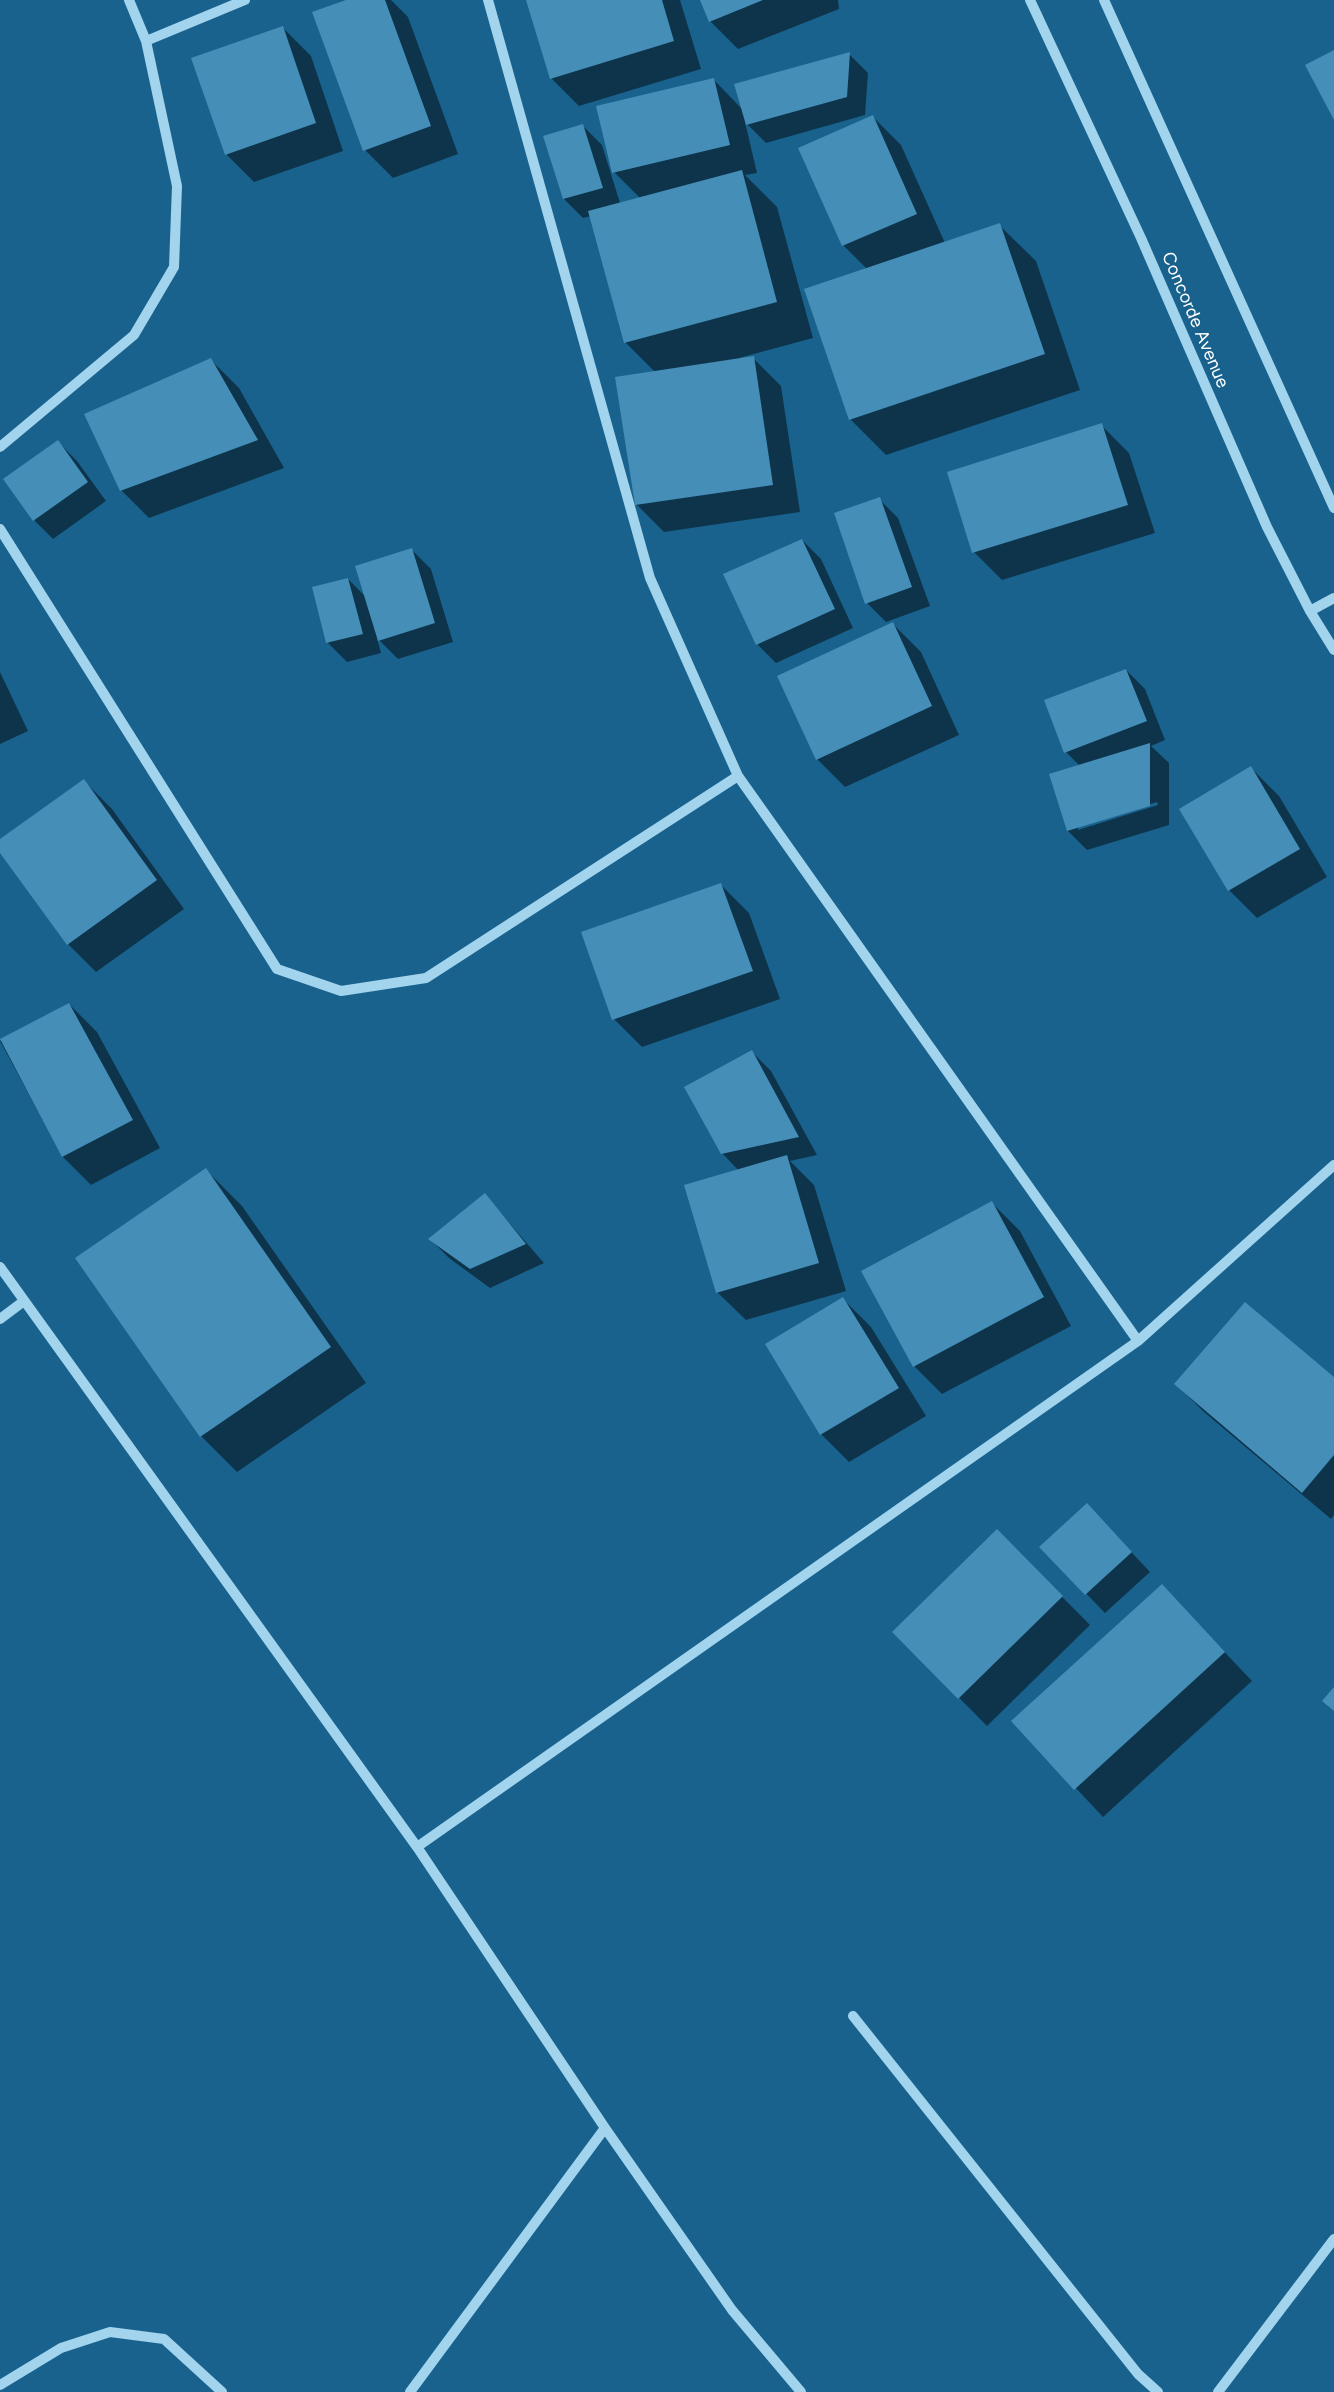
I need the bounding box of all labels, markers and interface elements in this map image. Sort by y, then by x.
street label: Concorde Avenue [1157,249,1233,391]

